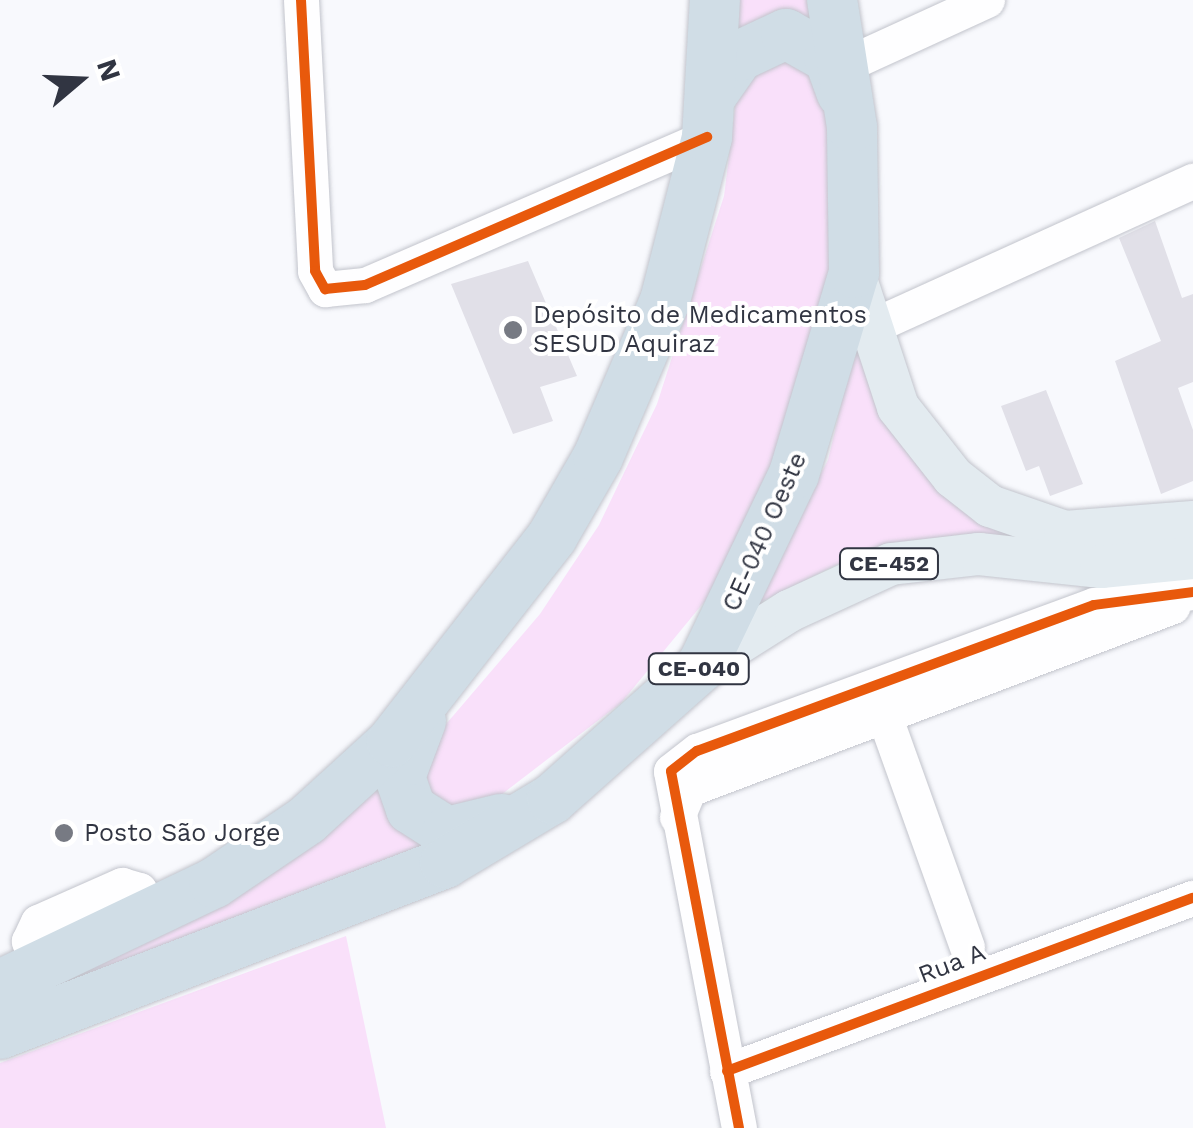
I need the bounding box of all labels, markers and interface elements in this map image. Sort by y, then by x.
north arrow [30,30,130,130]
text: N [90,55,128,85]
place label: Depósito de Medicamentos SESUD Aquiraz [533,301,867,360]
marker: Depósito de Medicamentos SESUD Aquiraz [502,319,524,341]
street label: CE-040 Oeste [717,448,813,616]
road number: CE-452 [836,547,942,581]
road number: CE-040 [646,652,752,686]
place label: Posto São Jorge [84,818,281,848]
marker: Posto São Jorge [53,822,75,844]
street label: Rua A [914,937,990,991]

